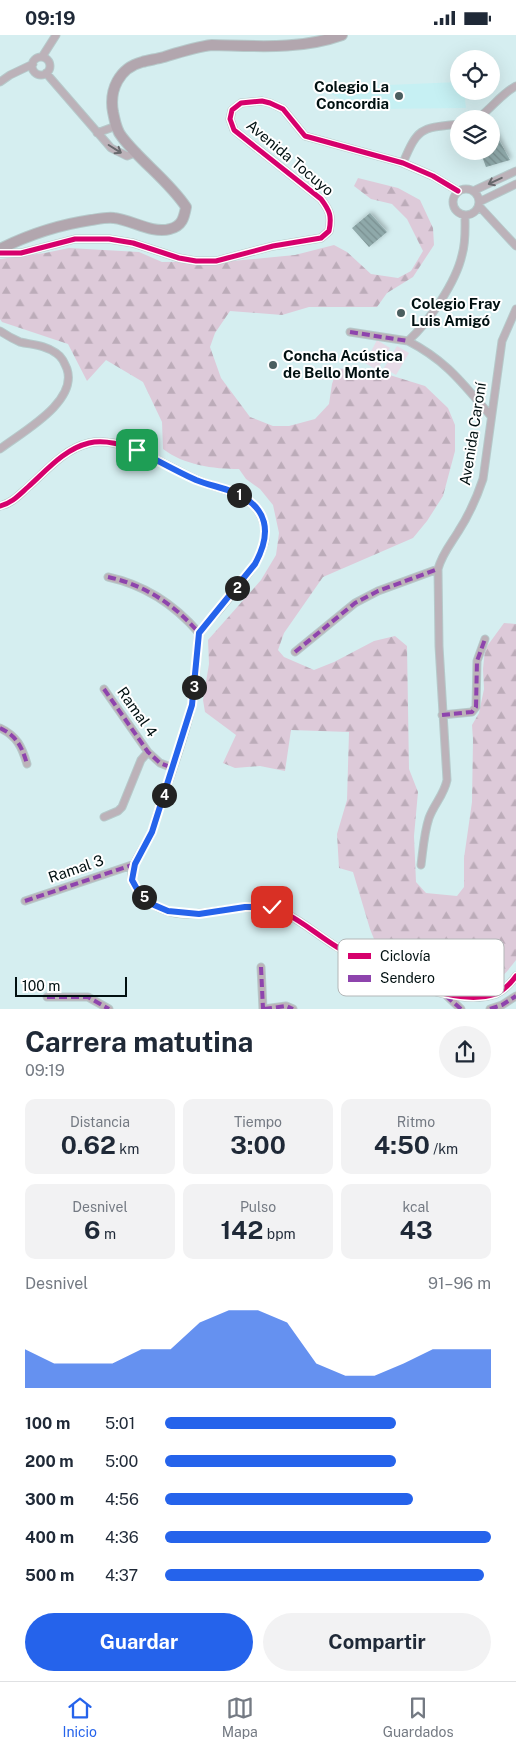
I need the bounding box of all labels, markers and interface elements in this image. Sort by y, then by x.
text: 09:19 [25,7,75,29]
map controls [450,50,500,160]
button: locate [450,50,500,100]
place label: Colegio La Concordia [314,78,389,112]
marker: Colegio La Concordia [393,90,405,102]
button: layers [450,110,500,160]
street label: Avenida Tocuyo [243,116,337,199]
one-way arrow [107,145,121,155]
one-way arrow [488,177,503,187]
place label: Colegio Fray Luis Amigó [411,295,501,329]
marker: Colegio Fray Luis Amigó [395,307,407,319]
place label: Concha Acústica de Bello Monte [283,347,403,381]
marker: Concha Acústica de Bello Monte [267,359,279,371]
street label: Avenida Caroní [456,381,489,487]
pin [116,429,158,471]
icon: arrive [123,436,151,464]
pin: 1 [226,483,252,507]
text: 1 [237,487,243,503]
pin: 2 [224,575,250,601]
text: 2 [233,580,242,596]
pin: 3 [182,675,206,699]
text: 3 [190,679,199,695]
street label: Ramal 4 [114,683,161,740]
pin: 4 [152,783,176,807]
text: 4 [160,787,169,803]
street label: Ramal 3 [46,851,106,886]
pin: 5 [132,885,156,909]
pin [251,886,293,928]
text: 5 [140,889,149,905]
icon: check [258,893,286,921]
legend [338,939,504,996]
text: Ciclovía [380,948,430,964]
text: Sendero [380,970,435,986]
scale bar [15,973,128,997]
text: 100 m [22,978,60,994]
text: Carrera matutina [25,1025,253,1058]
button: share [439,1026,491,1078]
text: 09:19 [25,1061,65,1080]
text: Distancia [70,1114,130,1130]
text: Tiempo [234,1114,282,1130]
text: Ritmo [397,1114,435,1130]
text: 0.62 [61,1130,116,1160]
text: 3:00 [230,1130,286,1160]
text: 4:50 [374,1130,430,1160]
text: km [116,1141,139,1157]
text: /km [430,1141,458,1157]
text: Desnivel [72,1199,128,1215]
text: Pulso [240,1199,276,1215]
text: kcal [402,1199,430,1215]
text: 6 [84,1215,101,1245]
text: 142 [220,1215,263,1245]
text: 43 [399,1215,433,1245]
text: m [101,1226,116,1242]
text: bpm [263,1226,296,1242]
text: Desnivel [25,1274,88,1293]
text: 91–96 m [428,1274,491,1293]
text: 100 m [25,1414,70,1433]
text: 5:01 [105,1414,135,1433]
text: 200 m [25,1452,74,1471]
text: 5:00 [105,1452,138,1471]
text: 300 m [25,1490,74,1509]
text: 4:56 [105,1490,139,1509]
text: 400 m [25,1528,74,1547]
text: 4:36 [105,1528,139,1547]
text: 500 m [25,1566,74,1585]
text: 4:37 [105,1566,138,1585]
button: Guardar [25,1613,253,1671]
button: Compartir [263,1613,491,1671]
tab: Inicio [62,1694,97,1740]
tab: Mapa [222,1694,258,1740]
tab: Guardados [383,1694,454,1740]

